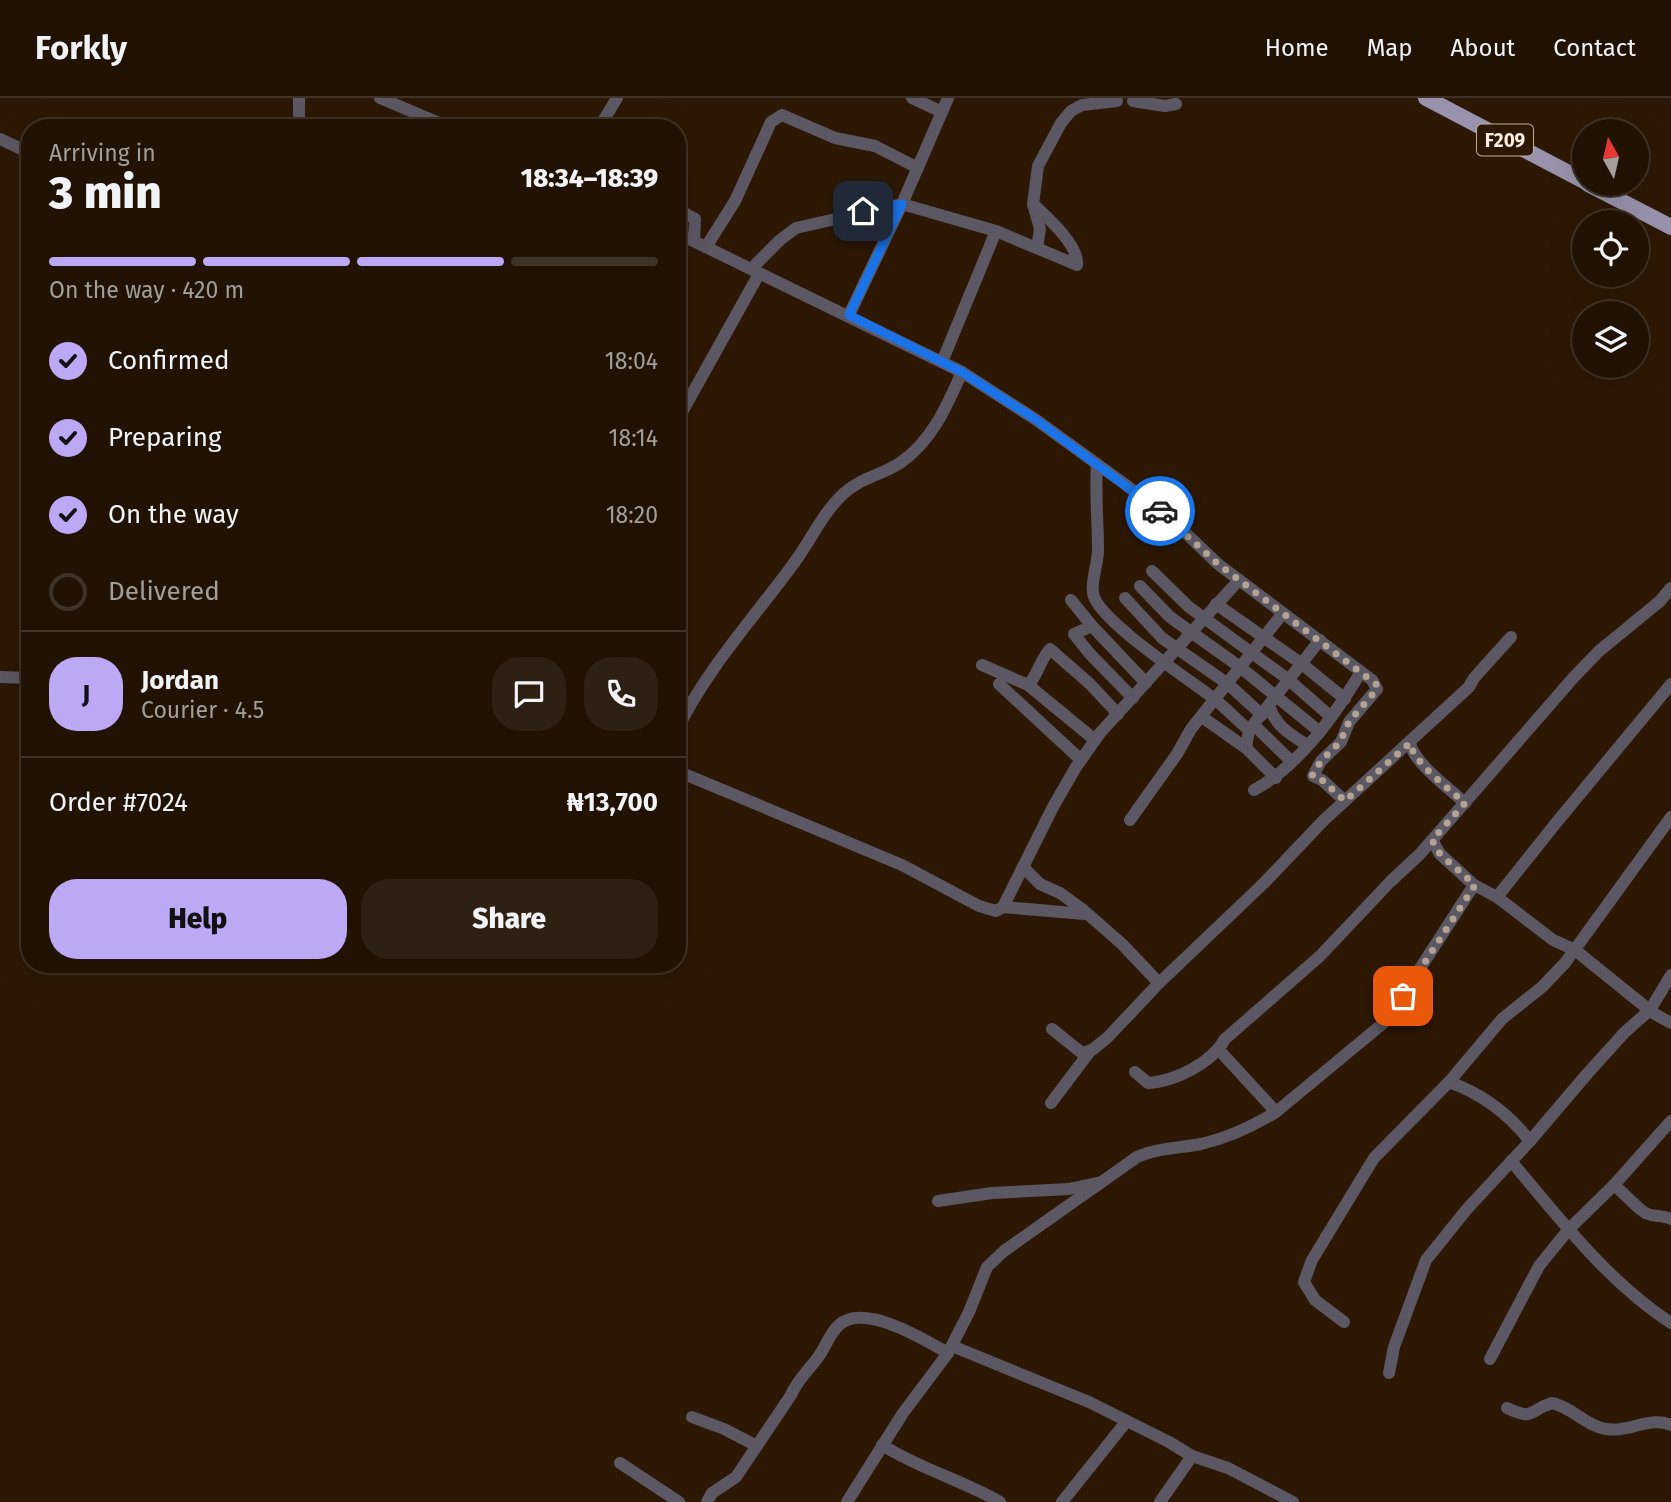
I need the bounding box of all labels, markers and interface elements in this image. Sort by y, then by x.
text: Forkly [35,28,127,68]
text: Home [1265,34,1329,62]
text: Map [1367,34,1413,62]
text: About [1451,34,1515,62]
text: Contact [1553,34,1636,62]
north arrow [1572,119,1648,196]
map controls [1572,119,1649,378]
road number: F209 [1477,124,1533,156]
text: Arriving in [49,139,156,167]
text: 18:34–18:39 [521,163,658,194]
text: 3 min [49,165,162,220]
pin [833,181,893,241]
icon: home [844,192,882,230]
button: locate [1572,210,1649,287]
text: On the way · 420 m [49,276,244,304]
button: layers [1572,301,1649,378]
icon: check [49,342,87,380]
text: Confirmed [108,345,229,376]
text: 18:04 [605,347,658,375]
icon: check [49,419,87,457]
text: Preparing [108,422,221,453]
text: 18:14 [609,424,658,452]
courier [1125,476,1195,546]
icon: car [1141,492,1179,530]
icon: check [49,496,87,534]
text: On the way [108,499,239,530]
text: 18:20 [606,501,658,529]
text: Delivered [108,576,220,607]
button: chat [492,657,566,731]
button: phone [584,657,658,731]
text: Jordan [141,665,219,696]
text: J [82,679,90,710]
text: Courier · 4.5 [141,696,264,724]
text: Order #7024 [49,787,188,818]
text: ₦13,700 [567,787,658,818]
button: Help [49,879,347,959]
button: Share [361,879,658,959]
pin [1373,966,1433,1026]
icon: bag [1384,977,1422,1015]

